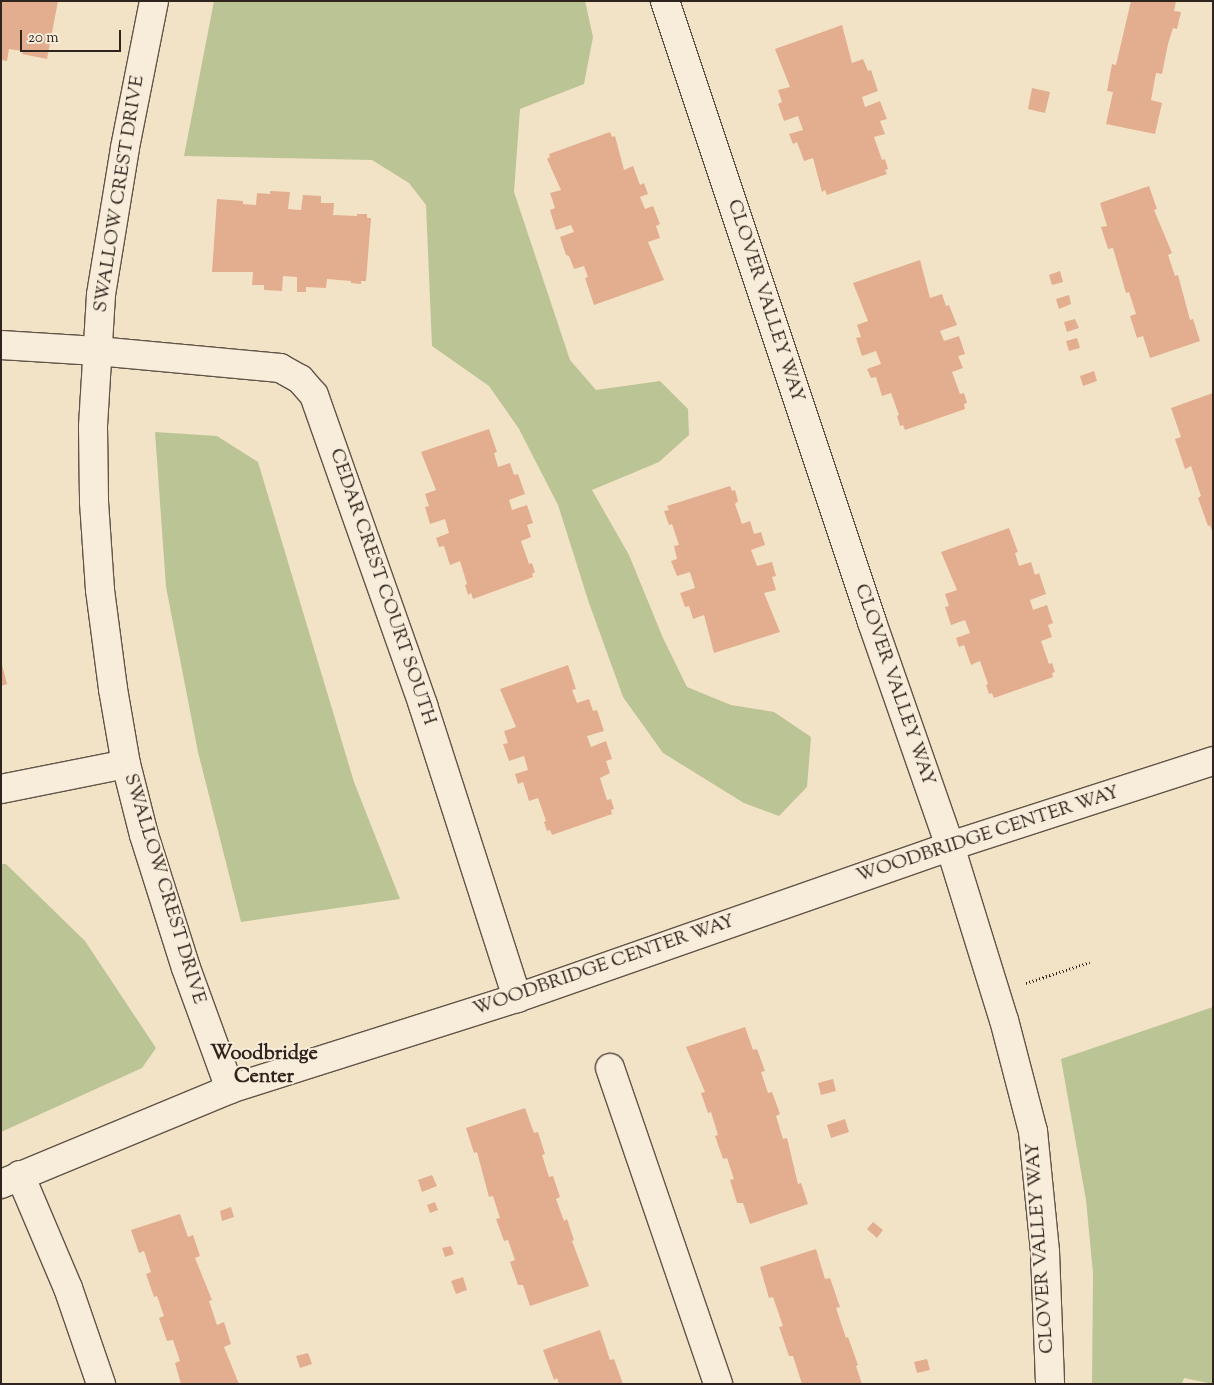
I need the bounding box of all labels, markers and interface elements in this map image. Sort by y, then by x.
scale bar [22,20,124,52]
text: 20 m [28,28,59,49]
street label: SWALLOW CREST DRIVE [90,74,150,314]
street label: CLOVER VALLEY WAY [721,197,809,405]
street label: CEDAR CREST COURT SOUTH [324,446,440,728]
street label: CLOVER VALLEY WAY [849,581,939,789]
street label: SWALLOW CREST DRIVE [118,771,210,1007]
street label: WOODBRIDGE CENTER WAY [854,782,1122,888]
street label: WOODBRIDGE CENTER WAY [470,910,738,1022]
district label: Woodbridge Center [210,1042,318,1089]
street label: CLOVER VALLEY WAY [1022,1142,1060,1354]

